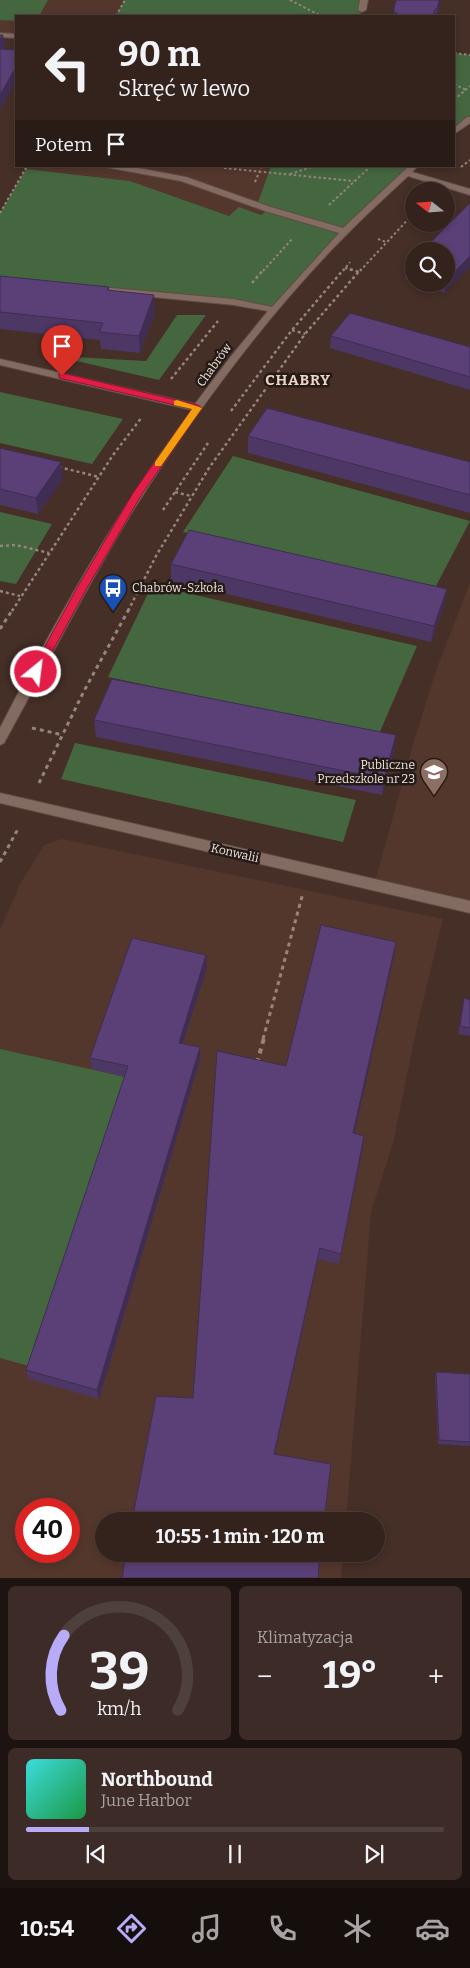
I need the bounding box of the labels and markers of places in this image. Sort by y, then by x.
pin [41,325,83,376]
bus stop icon: Chabrów-Szkoła [98,573,128,612]
place label: Chabrów-Szkoła [132,581,224,595]
school or university icon: Publiczne Przedszkole nr 23 [419,757,449,796]
place label: Publiczne Przedszkole nr 23 [317,758,415,786]

